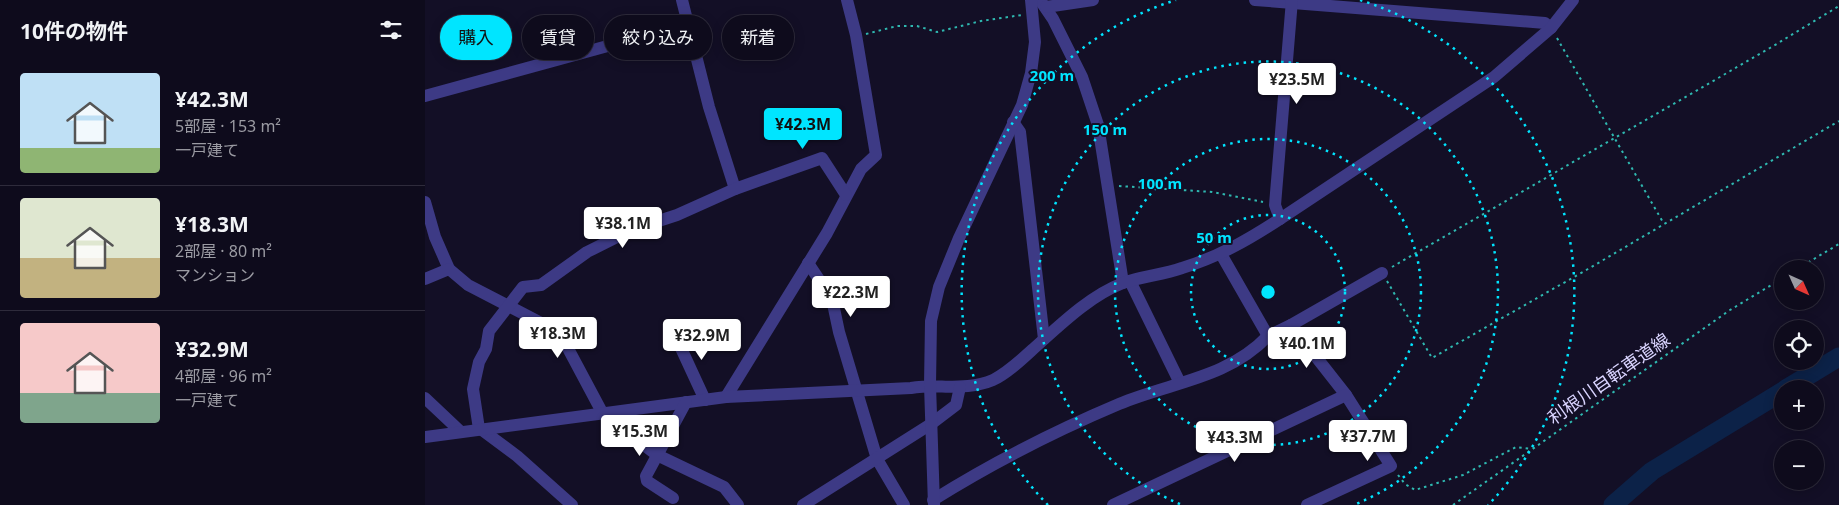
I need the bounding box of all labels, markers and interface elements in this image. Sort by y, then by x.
chip: 購入 [440,15,512,60]
chip: 賃貸 [522,15,594,60]
chip: 絞り込み [604,15,712,60]
chip: 新着 [722,15,794,60]
icon: filters [377,16,405,44]
text: 10件の物件 [20,17,128,45]
pin: ¥23.5M [1256,62,1338,105]
text: 200 m [1030,65,1074,85]
text: ¥23.5M [1269,68,1325,90]
text: ¥42.3M [175,85,249,113]
icon: home [60,93,120,153]
pin: ¥42.3M [762,108,844,150]
text: ¥42.3M [775,113,831,135]
text: 5部屋 · 153 m² [175,115,281,137]
text: 150 m [1083,119,1127,139]
text: 一戸建て [175,139,239,161]
text: 100 m [1138,173,1182,193]
pin: ¥38.1M [582,206,664,249]
text: ¥18.3M [175,210,249,238]
text: ¥38.1M [595,212,651,234]
icon: home [60,218,120,278]
text: 50 m [1196,227,1232,247]
text: 2部屋 · 80 m² [175,240,272,262]
north arrow [1774,260,1824,310]
map controls [1774,260,1824,490]
text: マンション [175,264,255,286]
pin: ¥22.3M [810,276,892,318]
text: ¥22.3M [823,281,879,303]
centre of rings [1259,283,1277,301]
pin: ¥18.3M [517,316,599,359]
pin: ¥32.9M [661,318,743,361]
button: locate [1774,320,1824,370]
text: ¥18.3M [530,322,586,344]
text: ¥32.9M [674,324,730,346]
pin: ¥40.1M [1266,326,1348,369]
street label: 利根川自転車道線 [1543,327,1674,429]
text: ¥40.1M [1279,332,1335,354]
text: ¥32.9M [175,335,249,363]
icon: home [60,343,120,403]
text: 4部屋 · 96 m² [175,365,272,387]
button: + [1774,380,1824,430]
text: 一戸建て [175,389,239,411]
pin: ¥15.3M [599,414,681,457]
text: ¥15.3M [612,420,668,442]
pin: ¥43.3M [1194,420,1276,463]
pin: ¥37.7M [1327,420,1409,462]
text: ¥37.7M [1340,425,1396,447]
text: ¥43.3M [1207,426,1263,448]
button: − [1774,440,1824,490]

